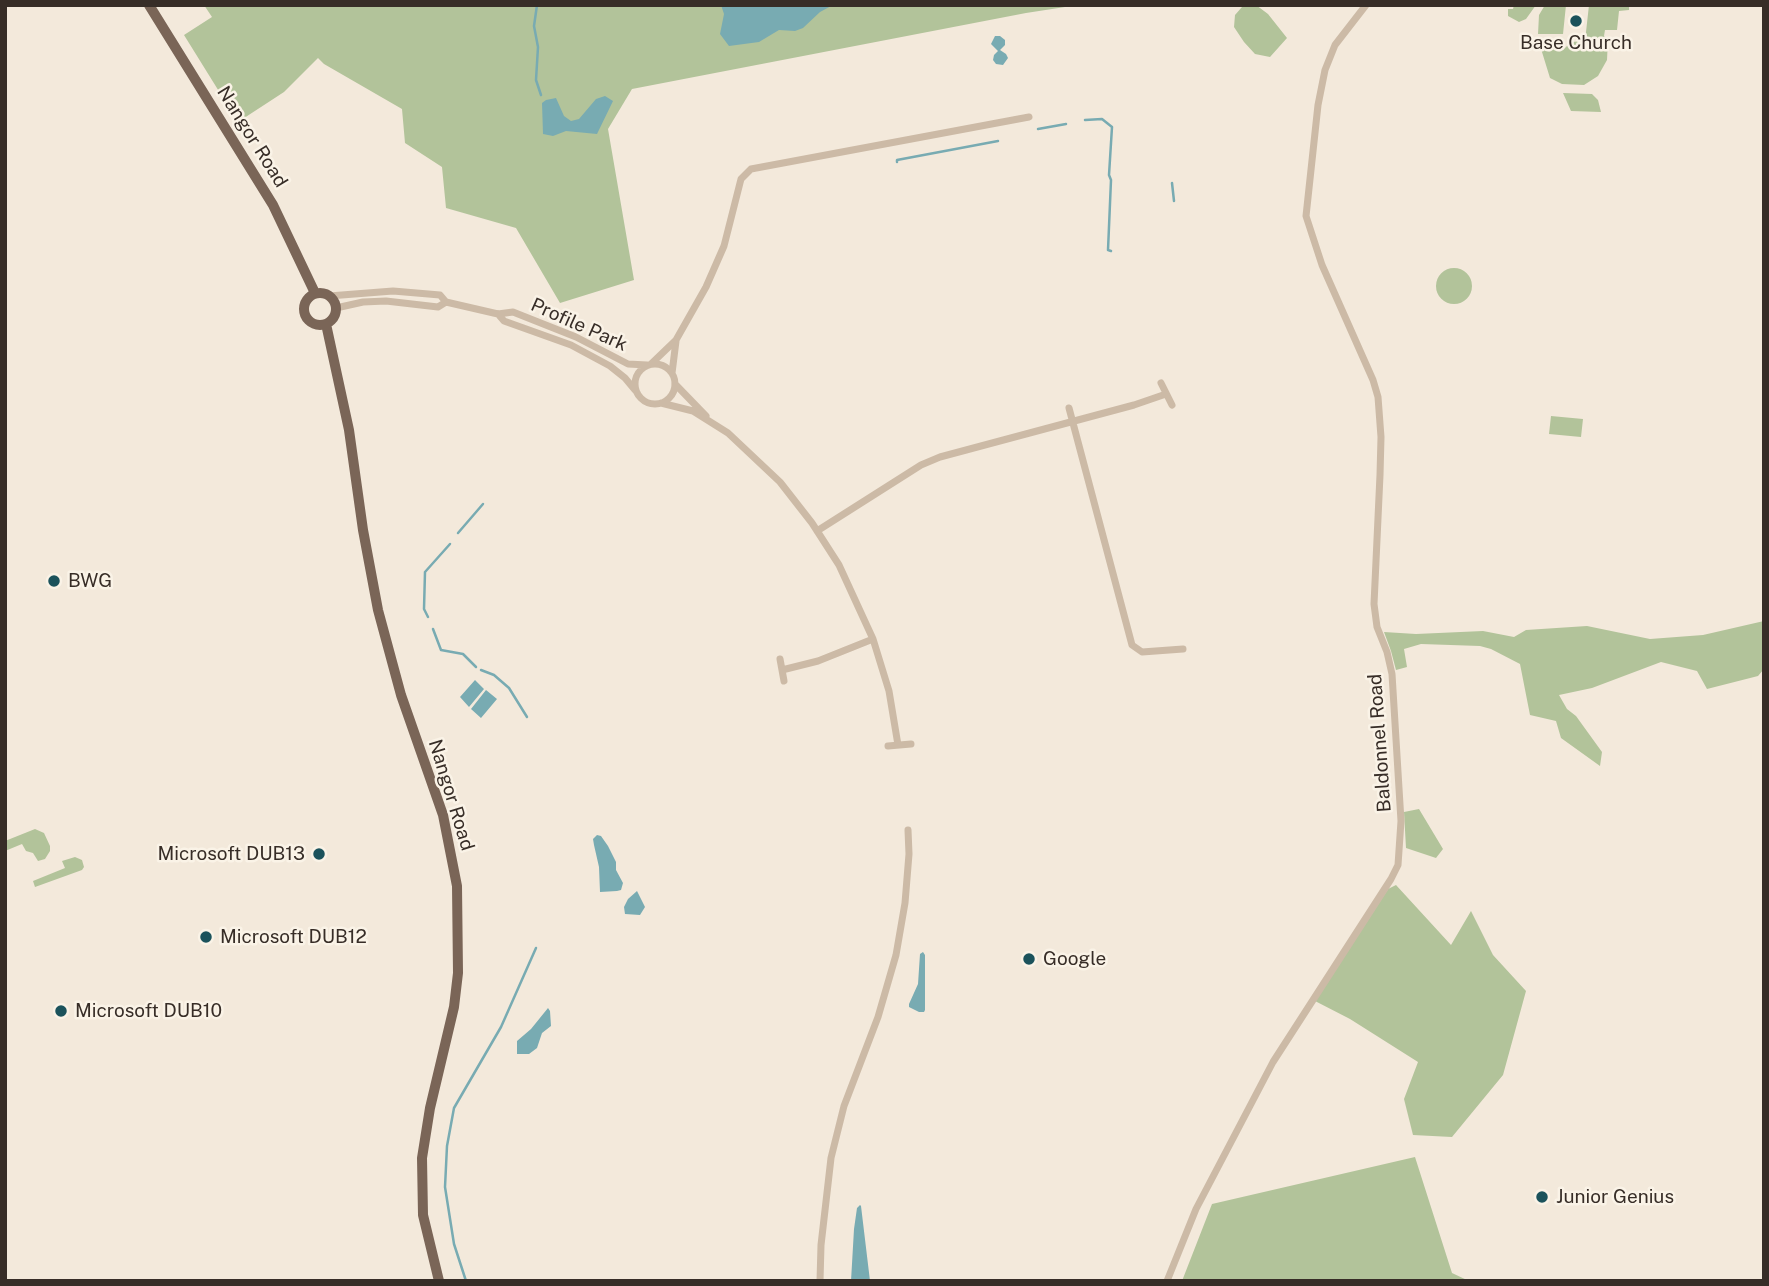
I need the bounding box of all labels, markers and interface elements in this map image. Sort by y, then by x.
marker: Base Church [1568,13,1584,29]
place label: Base Church [1520,32,1632,54]
street label: Nangor Road [212,82,292,192]
street label: Profile Park [527,294,631,356]
place label: BWG [68,570,112,592]
marker: BWG [46,573,62,589]
street label: Baldonnel Road [1364,673,1396,813]
street label: Nangor Road [423,737,479,853]
place label: Microsoft DUB13 [157,843,305,865]
marker: Microsoft DUB13 [311,846,327,862]
place label: Microsoft DUB12 [220,926,367,948]
marker: Microsoft DUB12 [198,929,214,945]
place label: Google [1043,948,1106,970]
marker: Google [1021,951,1037,967]
place label: Microsoft DUB10 [75,1000,222,1022]
marker: Microsoft DUB10 [53,1003,69,1019]
place label: Junior Genius [1556,1186,1674,1208]
marker: Junior Genius [1534,1189,1550,1205]

